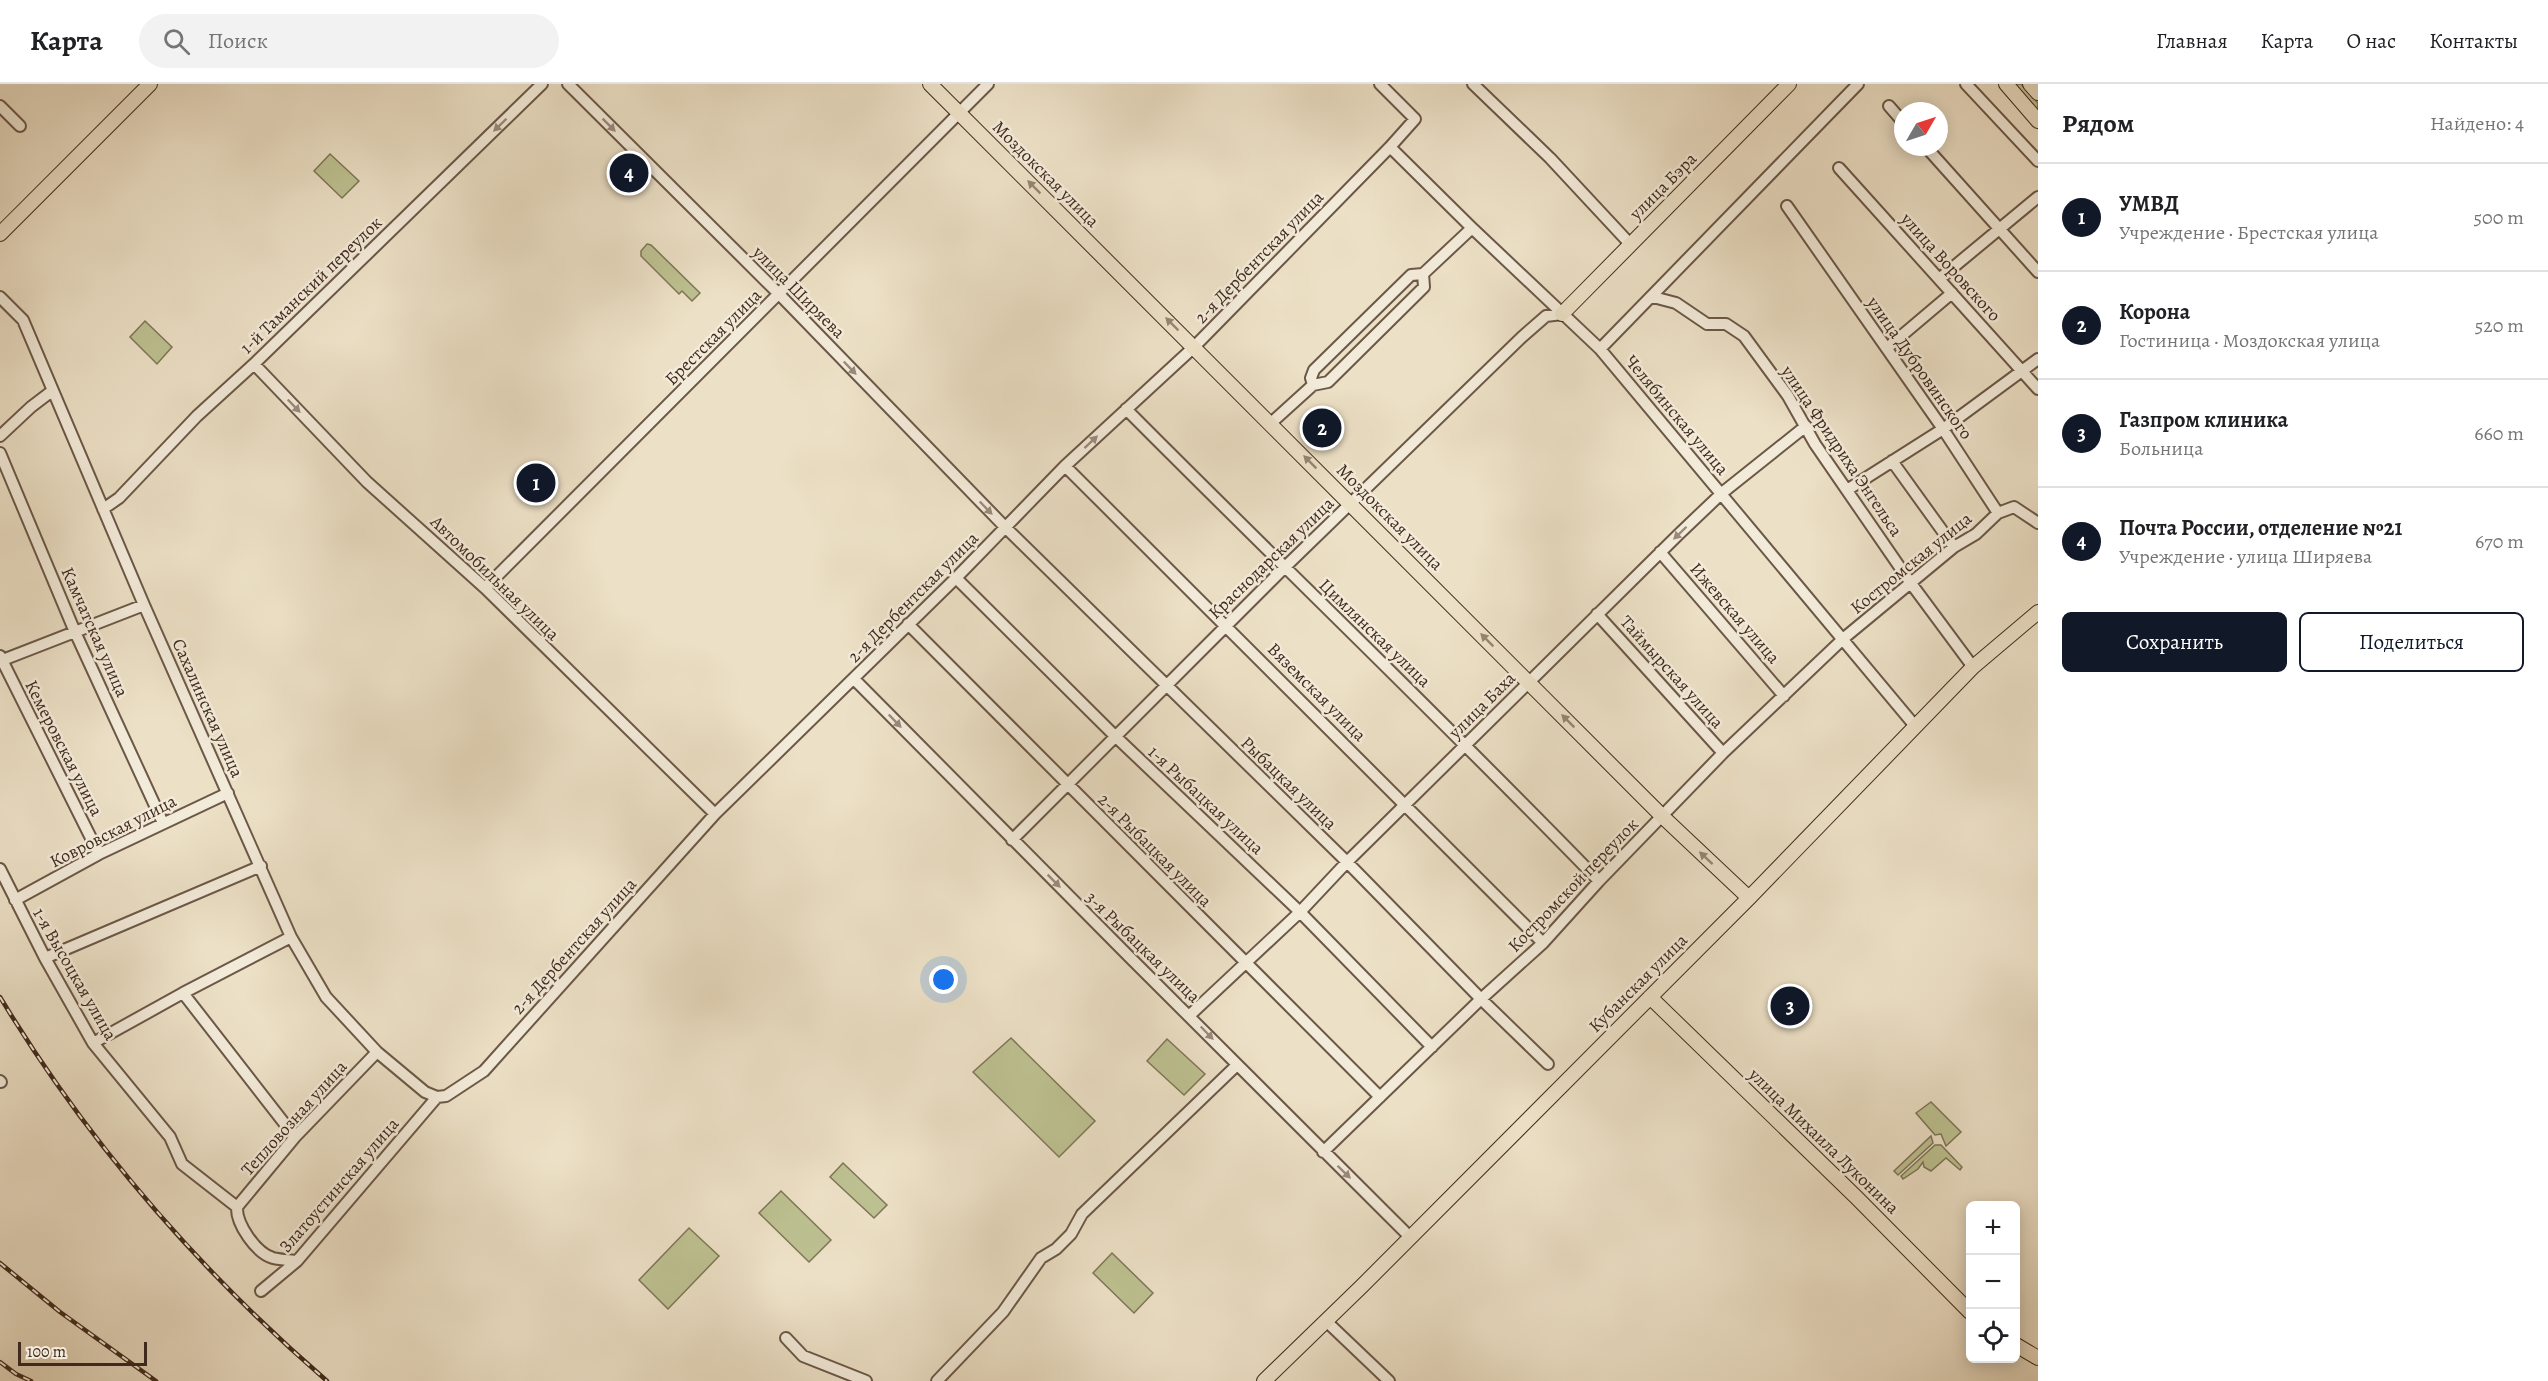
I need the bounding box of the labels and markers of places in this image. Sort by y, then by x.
pin: 4 [610,150,648,196]
pin: 2 [1302,406,1342,450]
pin: 1 [516,460,556,506]
pin: 3 [1770,984,1810,1028]

